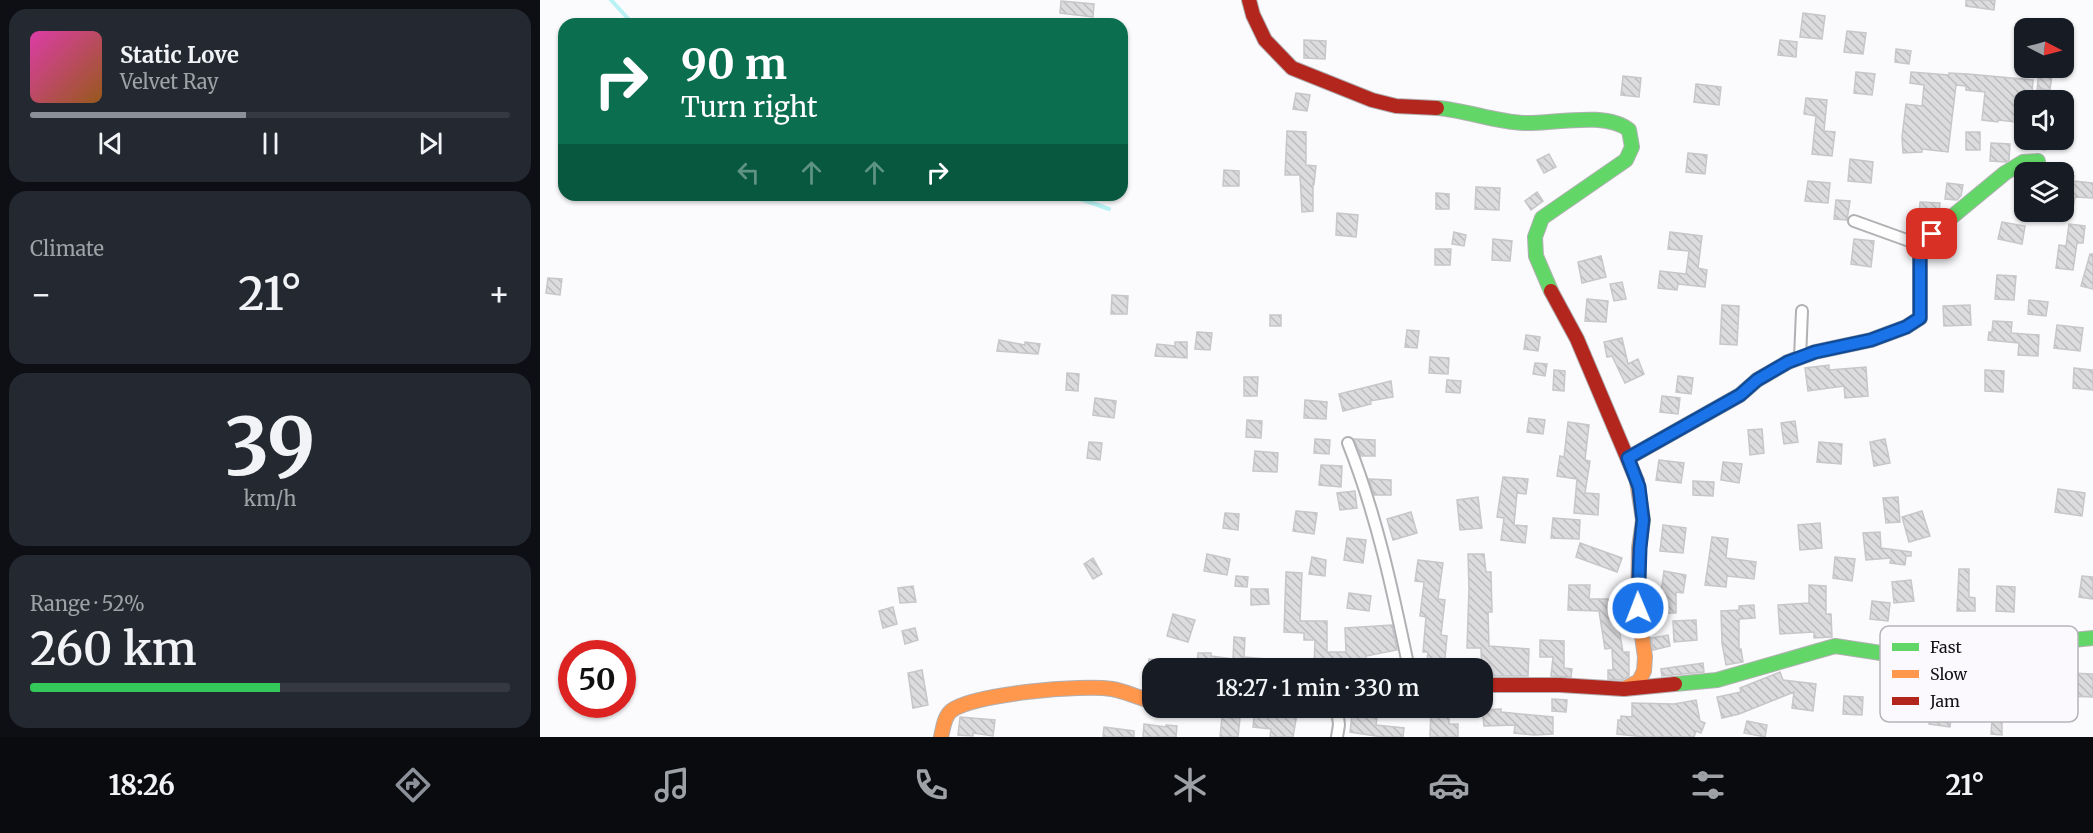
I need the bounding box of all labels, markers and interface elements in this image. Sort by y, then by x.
north arrow [2014,18,2074,78]
map controls [2014,18,2074,222]
text: 90 m [681,38,787,90]
text: Static Love [120,41,239,69]
icon: right [582,42,660,120]
text: Velvet Ray [120,69,219,94]
text: Turn right [681,90,818,124]
button: sound [2014,90,2074,150]
icon: previous [94,127,127,160]
icon: pause [254,127,287,160]
icon: next [414,127,447,160]
icon: left [732,156,765,189]
icon: ahead [795,156,828,189]
icon: ahead [858,156,891,189]
icon: right [921,156,954,189]
button: layers [2014,162,2074,222]
pin [1906,208,1957,259]
icon: arrive [1915,217,1948,250]
text: Climate [30,236,104,261]
text: 21° [238,266,302,322]
text: − [30,274,52,315]
text: + [488,274,510,315]
text: 39 [225,398,315,496]
text: km/h [244,486,296,511]
position arrow [1606,576,1670,640]
text: Range · 52% [30,591,145,616]
text: 260 km [30,621,197,677]
legend [1880,626,2078,722]
text: Fast [1930,637,1963,657]
speed limit sign: 50 [558,640,636,718]
text: Slow [1930,664,1968,684]
text: 18:27 · 1 min · 330 m [1216,674,1419,702]
text: Jam [1929,691,1960,711]
icon: directions [392,764,434,806]
icon: music [651,764,693,806]
icon: phone [910,764,952,806]
icon: climate [1169,764,1211,806]
icon: car [1428,764,1470,806]
icon: filters [1687,764,1729,806]
text: 18:26 [108,768,175,802]
text: 21° [1946,768,1985,802]

